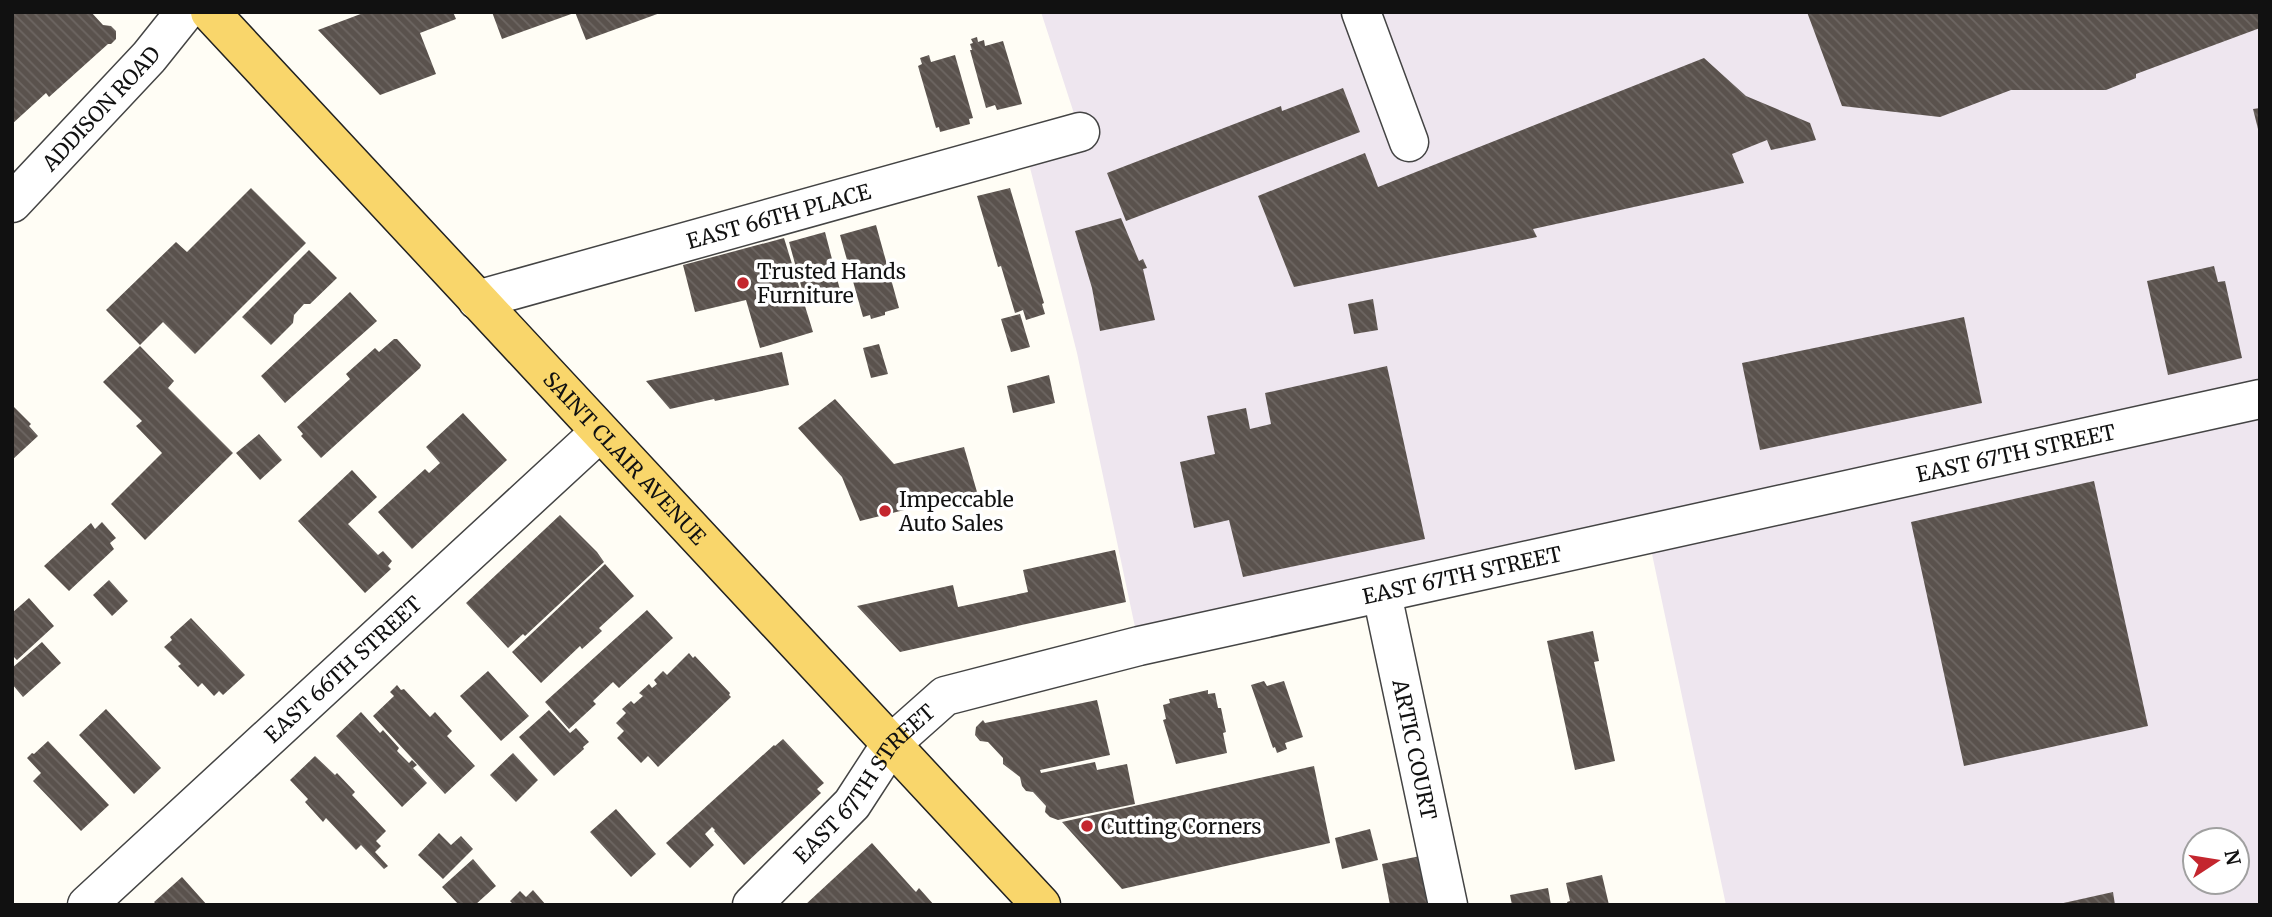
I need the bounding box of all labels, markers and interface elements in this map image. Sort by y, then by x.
street label: ADDISON ROAD [35,40,166,177]
street label: EAST 66TH PLACE [684,177,874,254]
place label: Trusted Hands Furniture [757,258,906,309]
marker: Trusted Hands Furniture [735,275,751,291]
street label: SAINT CLAIR AVENUE [538,366,713,551]
street label: EAST 67TH STREET [1914,418,2118,488]
place label: Impeccable Auto Sales [898,486,1014,537]
marker: Impeccable Auto Sales [877,503,893,519]
street label: EAST 67TH STREET [1360,540,1565,610]
street label: EAST 66TH STREET [259,590,427,748]
street label: ARTIC COURT [1387,676,1443,823]
street label: EAST 67TH STREET [788,698,941,869]
place label: Cutting Corners [1101,813,1262,840]
marker: Cutting Corners [1079,818,1095,834]
north arrow [2181,826,2251,896]
text: N [2219,848,2246,867]

